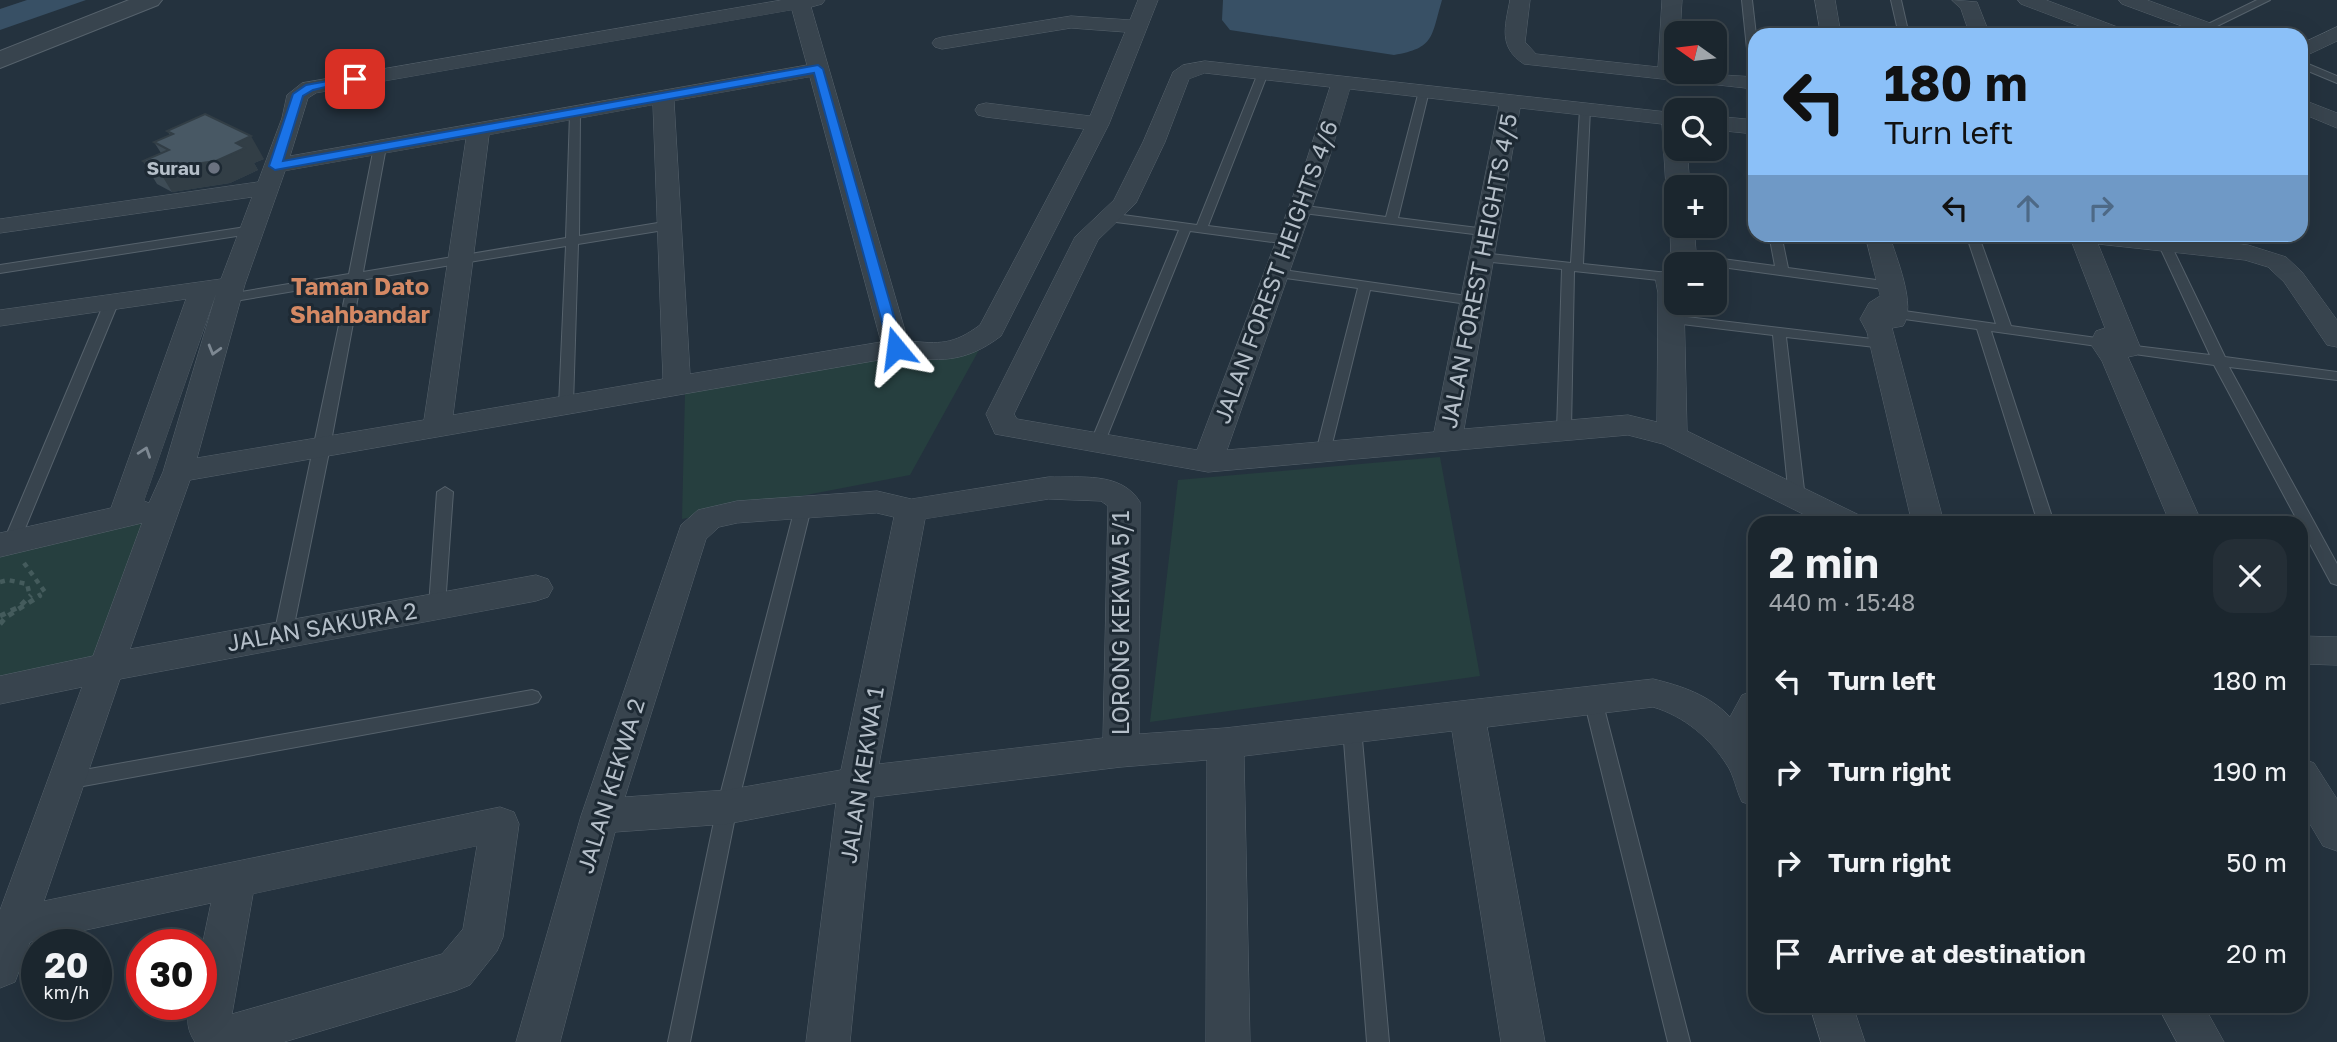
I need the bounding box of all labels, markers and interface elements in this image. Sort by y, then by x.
north arrow [1664,21,1727,84]
map controls [1664,21,1727,315]
pin [325,49,385,109]
text: 180 m [1884,53,2028,112]
icon: left [1769,56,1860,147]
icon: arrive [336,60,374,98]
button: search [1664,98,1727,161]
street label: JALAN FOREST HEIGHTS 4/5 [1434,111,1522,431]
text: Turn left [1884,113,2013,151]
street label: JALAN FOREST HEIGHTS 4/6 [1207,116,1343,427]
place label: Surau [147,156,200,179]
marker: Surau [206,160,222,176]
button: + [1664,175,1727,238]
icon: left [1936,189,1974,227]
icon: ahead [2009,189,2047,227]
icon: right [2082,189,2120,227]
button: − [1664,252,1727,315]
district label: Taman Dato Shahbandar [290,271,430,328]
position arrow [859,311,933,385]
one-way arrow [207,344,222,356]
one-way arrow [137,447,151,459]
street label: LORONG KEKWA 5/1 [1106,511,1134,735]
text: 2 min [1769,537,1879,587]
button: close [2213,539,2287,613]
text: 440 m · 15:48 [1769,588,1915,616]
street label: JALAN SAKURA 2 [225,596,419,657]
icon: left [1769,662,1807,700]
text: Turn left [1828,665,1936,696]
text: 180 m [2213,665,2287,696]
street label: JALAN KEKWA 1 [833,684,889,865]
street label: JALAN KEKWA 2 [570,695,650,876]
icon: right [1769,753,1807,791]
text: Turn right [1828,756,1951,787]
text: 190 m [2213,756,2287,787]
icon: right [1769,844,1807,882]
text: Turn right [1828,847,1951,878]
text: 50 m [2226,847,2287,878]
speed limit sign: 30 [126,929,217,1020]
icon: arrive [1769,935,1807,973]
text: Arrive at destination [1828,938,2086,969]
text: 20 m [2226,938,2287,969]
text: 20 [44,944,89,986]
text: km/h [44,981,89,1003]

